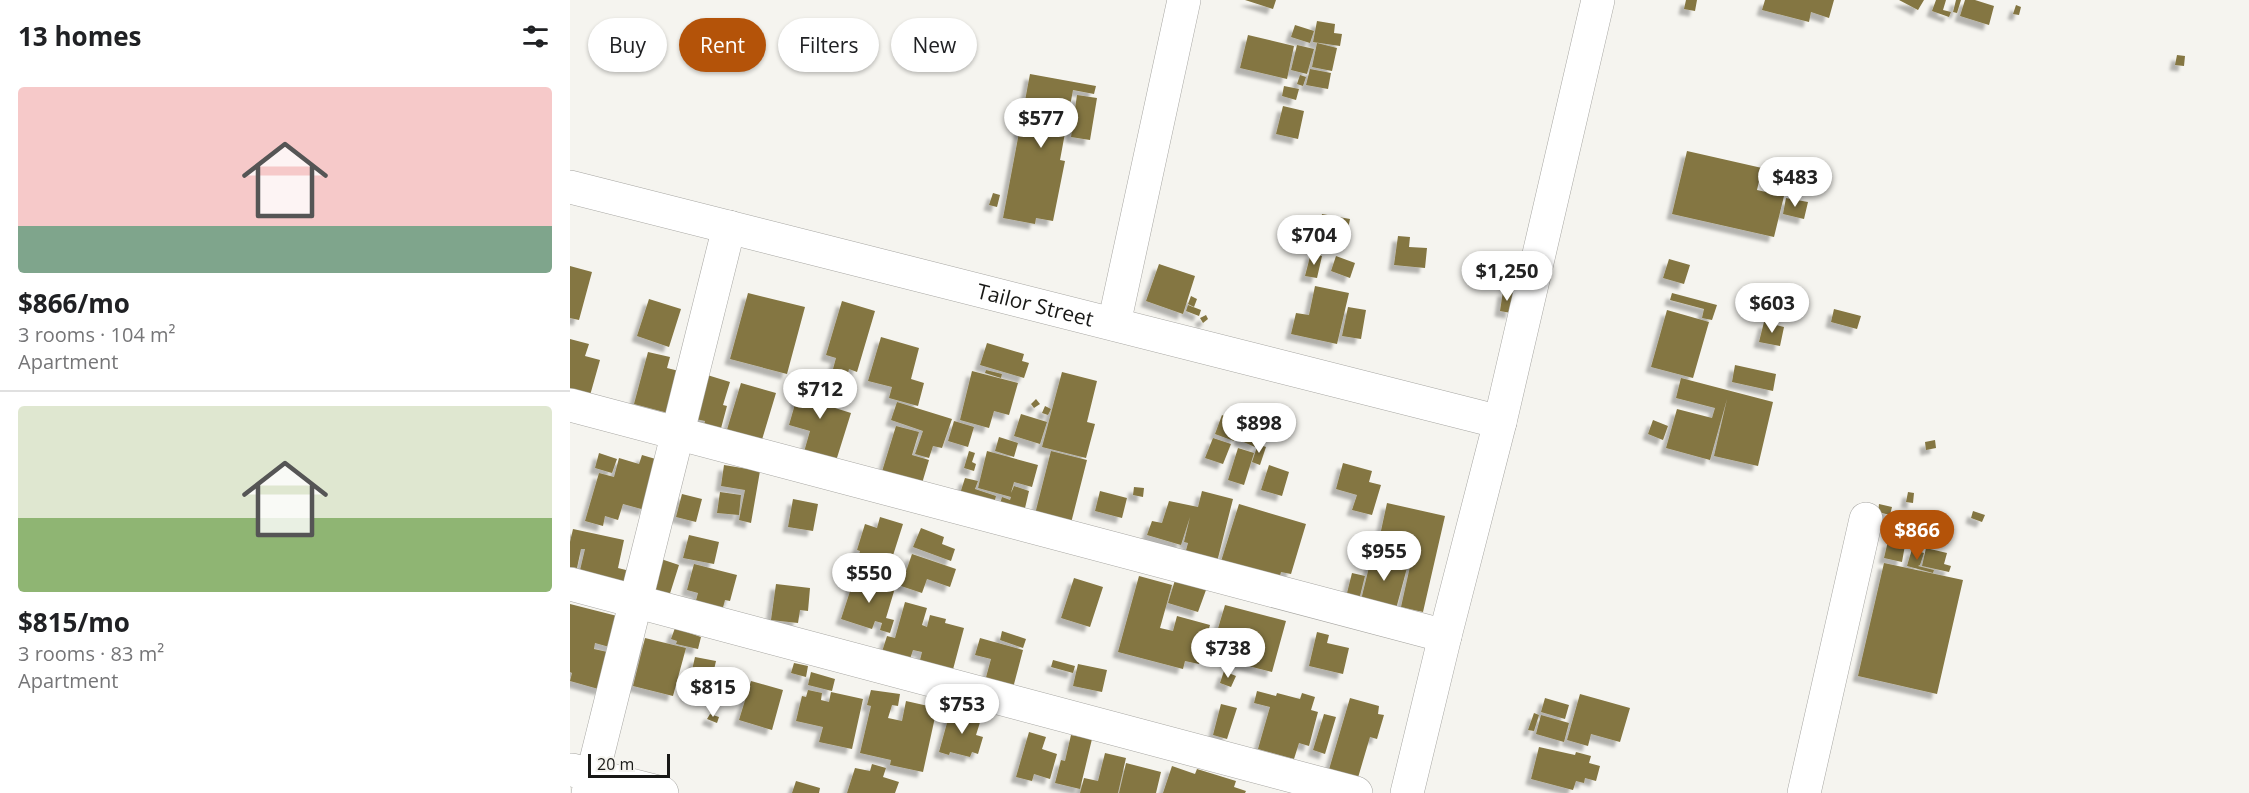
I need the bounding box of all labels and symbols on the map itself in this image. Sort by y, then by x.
pin: $577 [1005,98,1077,149]
pin: $483 [1759,157,1831,208]
pin: $704 [1278,215,1350,266]
pin: $1,250 [1458,251,1556,302]
street label: Tailor Street [974,276,1097,333]
pin: $603 [1736,283,1808,334]
pin: $712 [784,369,856,420]
pin: $898 [1223,403,1295,454]
pin: $866 [1881,510,1953,561]
pin: $955 [1348,531,1420,582]
pin: $550 [833,553,905,604]
pin: $738 [1192,628,1264,679]
pin: $815 [677,667,749,718]
pin: $753 [926,684,998,735]
scale bar [588,751,670,778]

